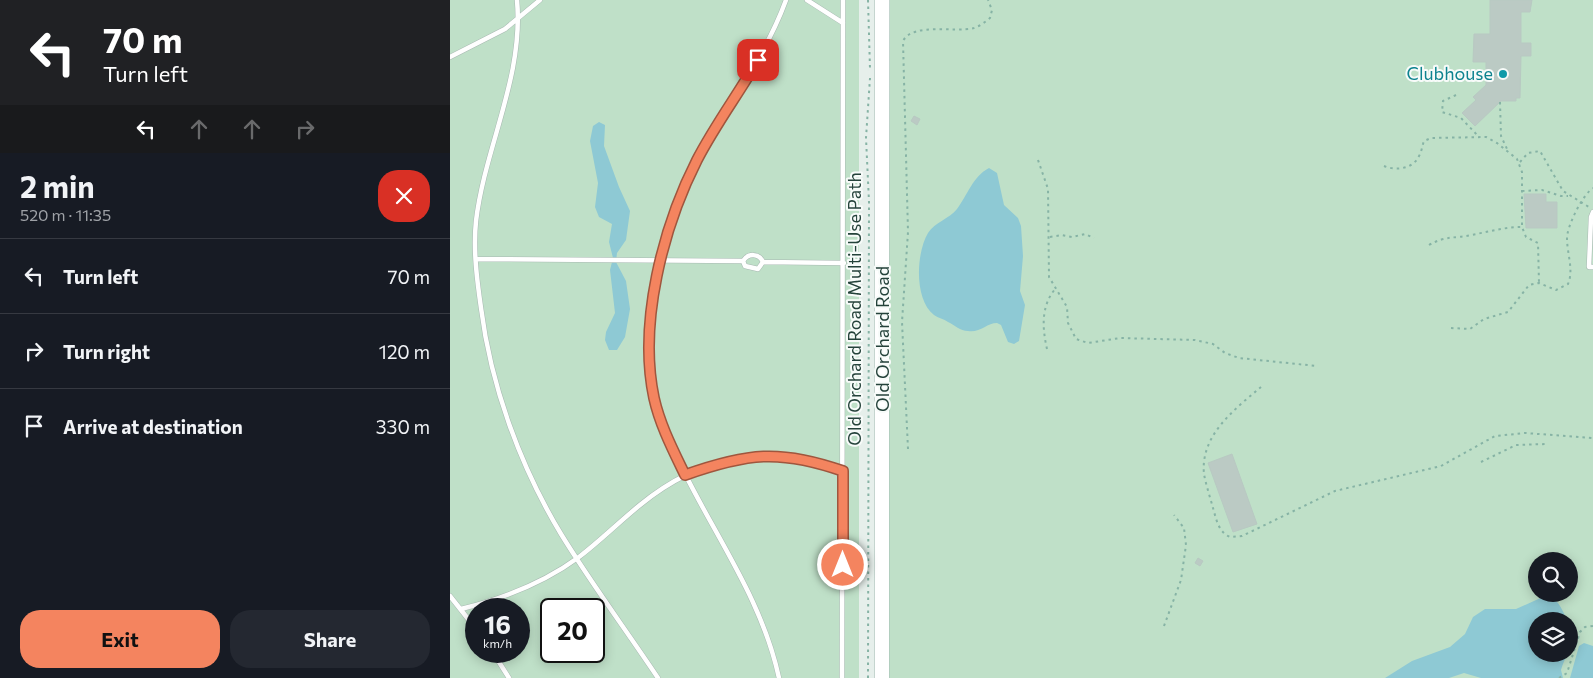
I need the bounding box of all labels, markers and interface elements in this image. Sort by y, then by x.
text: 70 m [103,17,183,60]
icon: left [20,20,85,85]
pin [737,39,779,81]
icon: arrive [744,46,772,74]
text: Turn left [103,60,188,87]
place label: Clubhouse [1407,62,1493,84]
marker: Clubhouse [1497,68,1509,80]
icon: left [132,115,160,143]
icon: ahead [185,115,213,143]
icon: ahead [238,115,266,143]
icon: right [291,115,319,143]
text: 2 min [20,167,95,204]
button: close [378,170,430,222]
street label: Old Orchard Road Multi-Use Path [843,172,865,446]
text: 520 m · 11:35 [20,205,111,224]
icon: left [20,262,48,290]
text: Turn left [63,265,138,288]
text: 70 m [387,265,430,288]
street label: Old Orchard Road [871,266,893,412]
icon: right [20,337,48,365]
text: Turn right [63,340,150,363]
text: 120 m [379,340,430,363]
icon: arrive [20,412,48,440]
text: Arrive at destination [63,415,243,438]
text: 330 m [376,415,430,438]
position arrow [816,538,868,590]
map controls [1528,552,1578,662]
button: search [1528,552,1578,602]
speed limit sign: 20 [540,598,605,663]
text: 16 [484,609,511,639]
button: Exit [20,610,220,668]
button: Share [230,610,430,668]
button: layers [1528,612,1578,662]
text: km/h [483,636,512,650]

